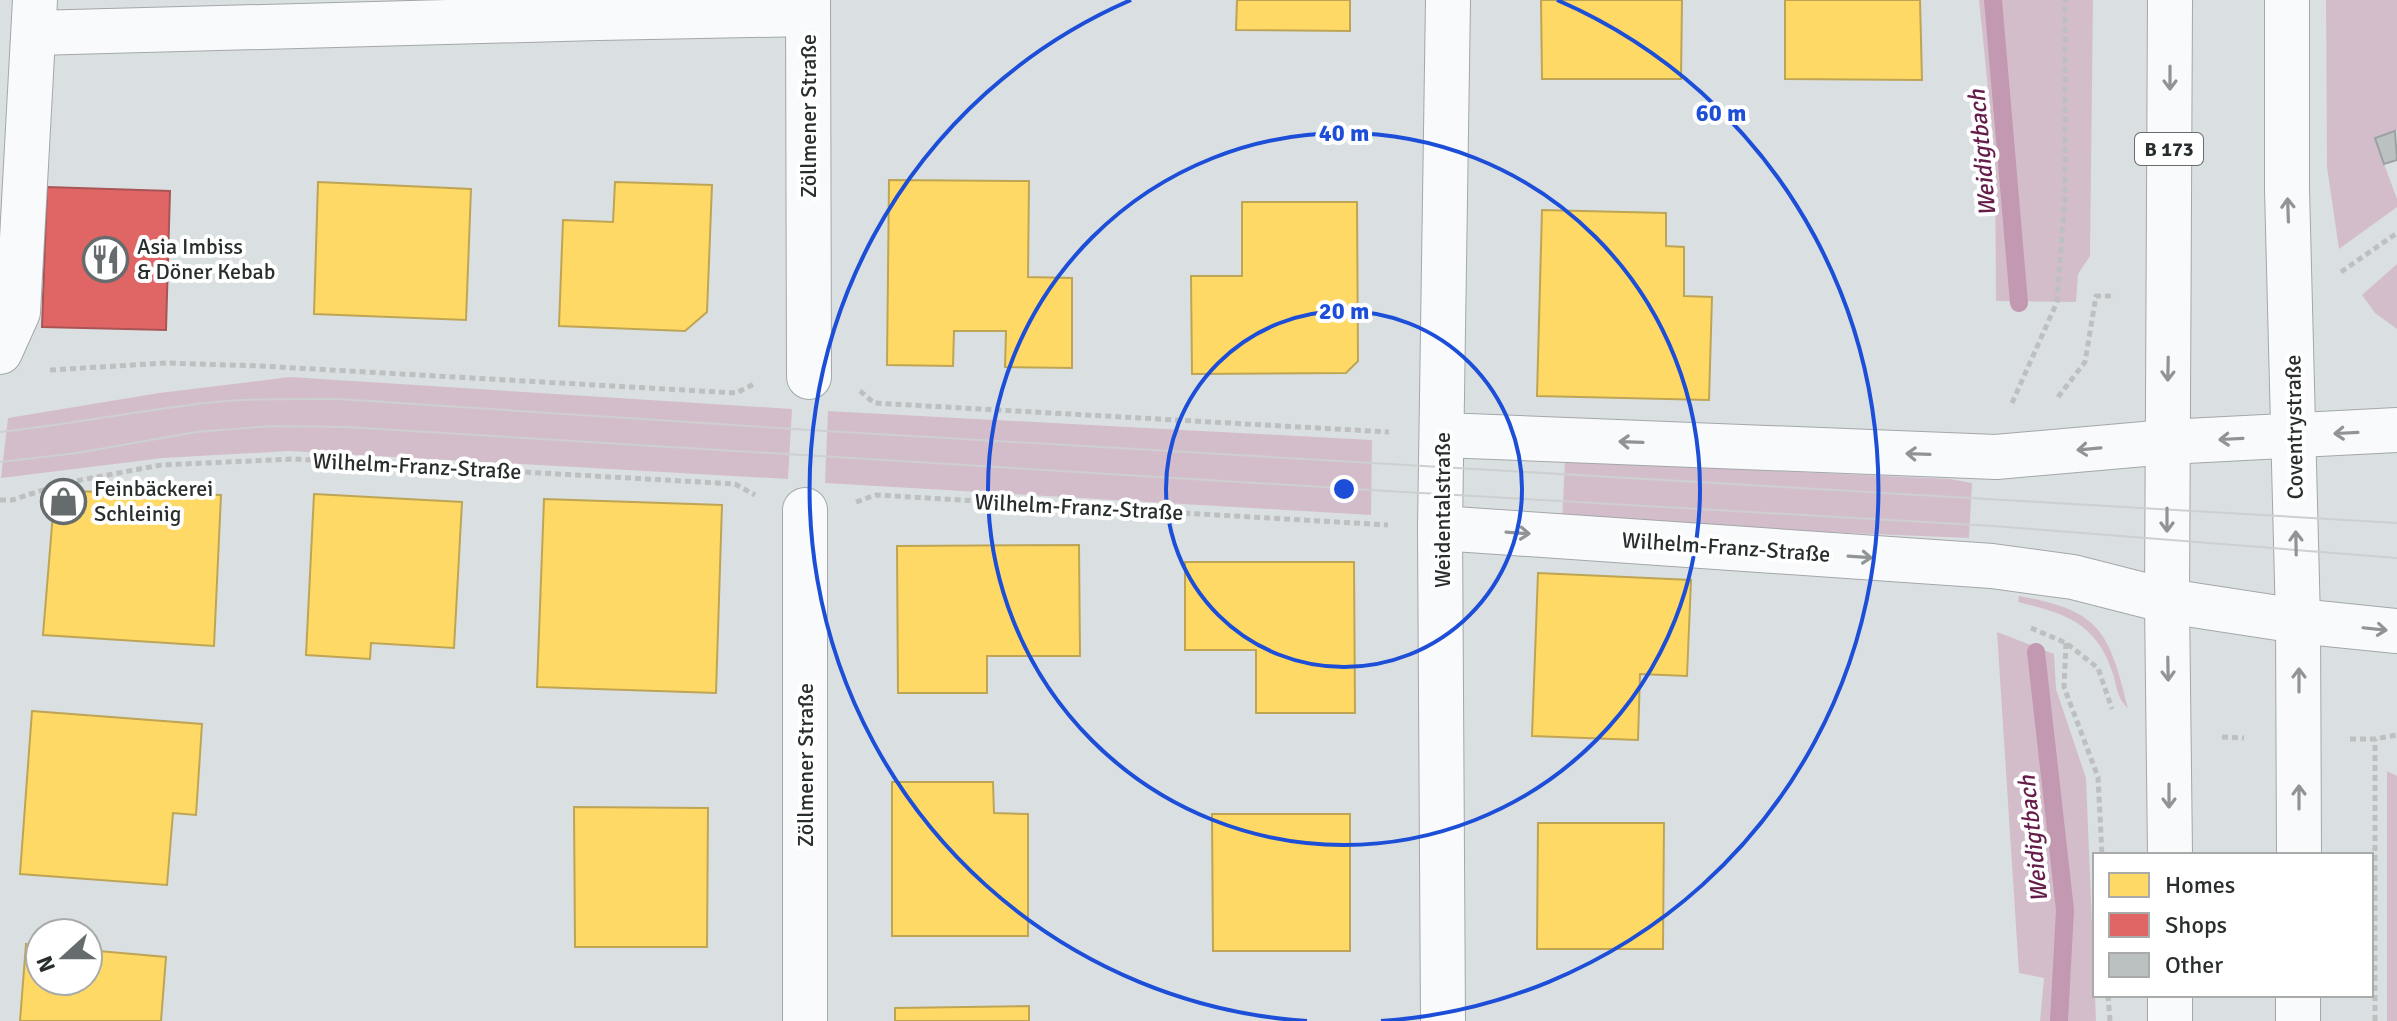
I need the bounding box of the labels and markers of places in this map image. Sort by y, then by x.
place label: Asia Imbiss & Döner Kebab [137,233,275,285]
restaurant icon: Asia Imbiss & Döner Kebab [82,235,130,283]
place label: Feinbäckerei Schleinig [94,475,213,527]
centre of rings [1330,475,1358,503]
shop icon: Feinbäckerei Schleinig [39,477,87,525]

